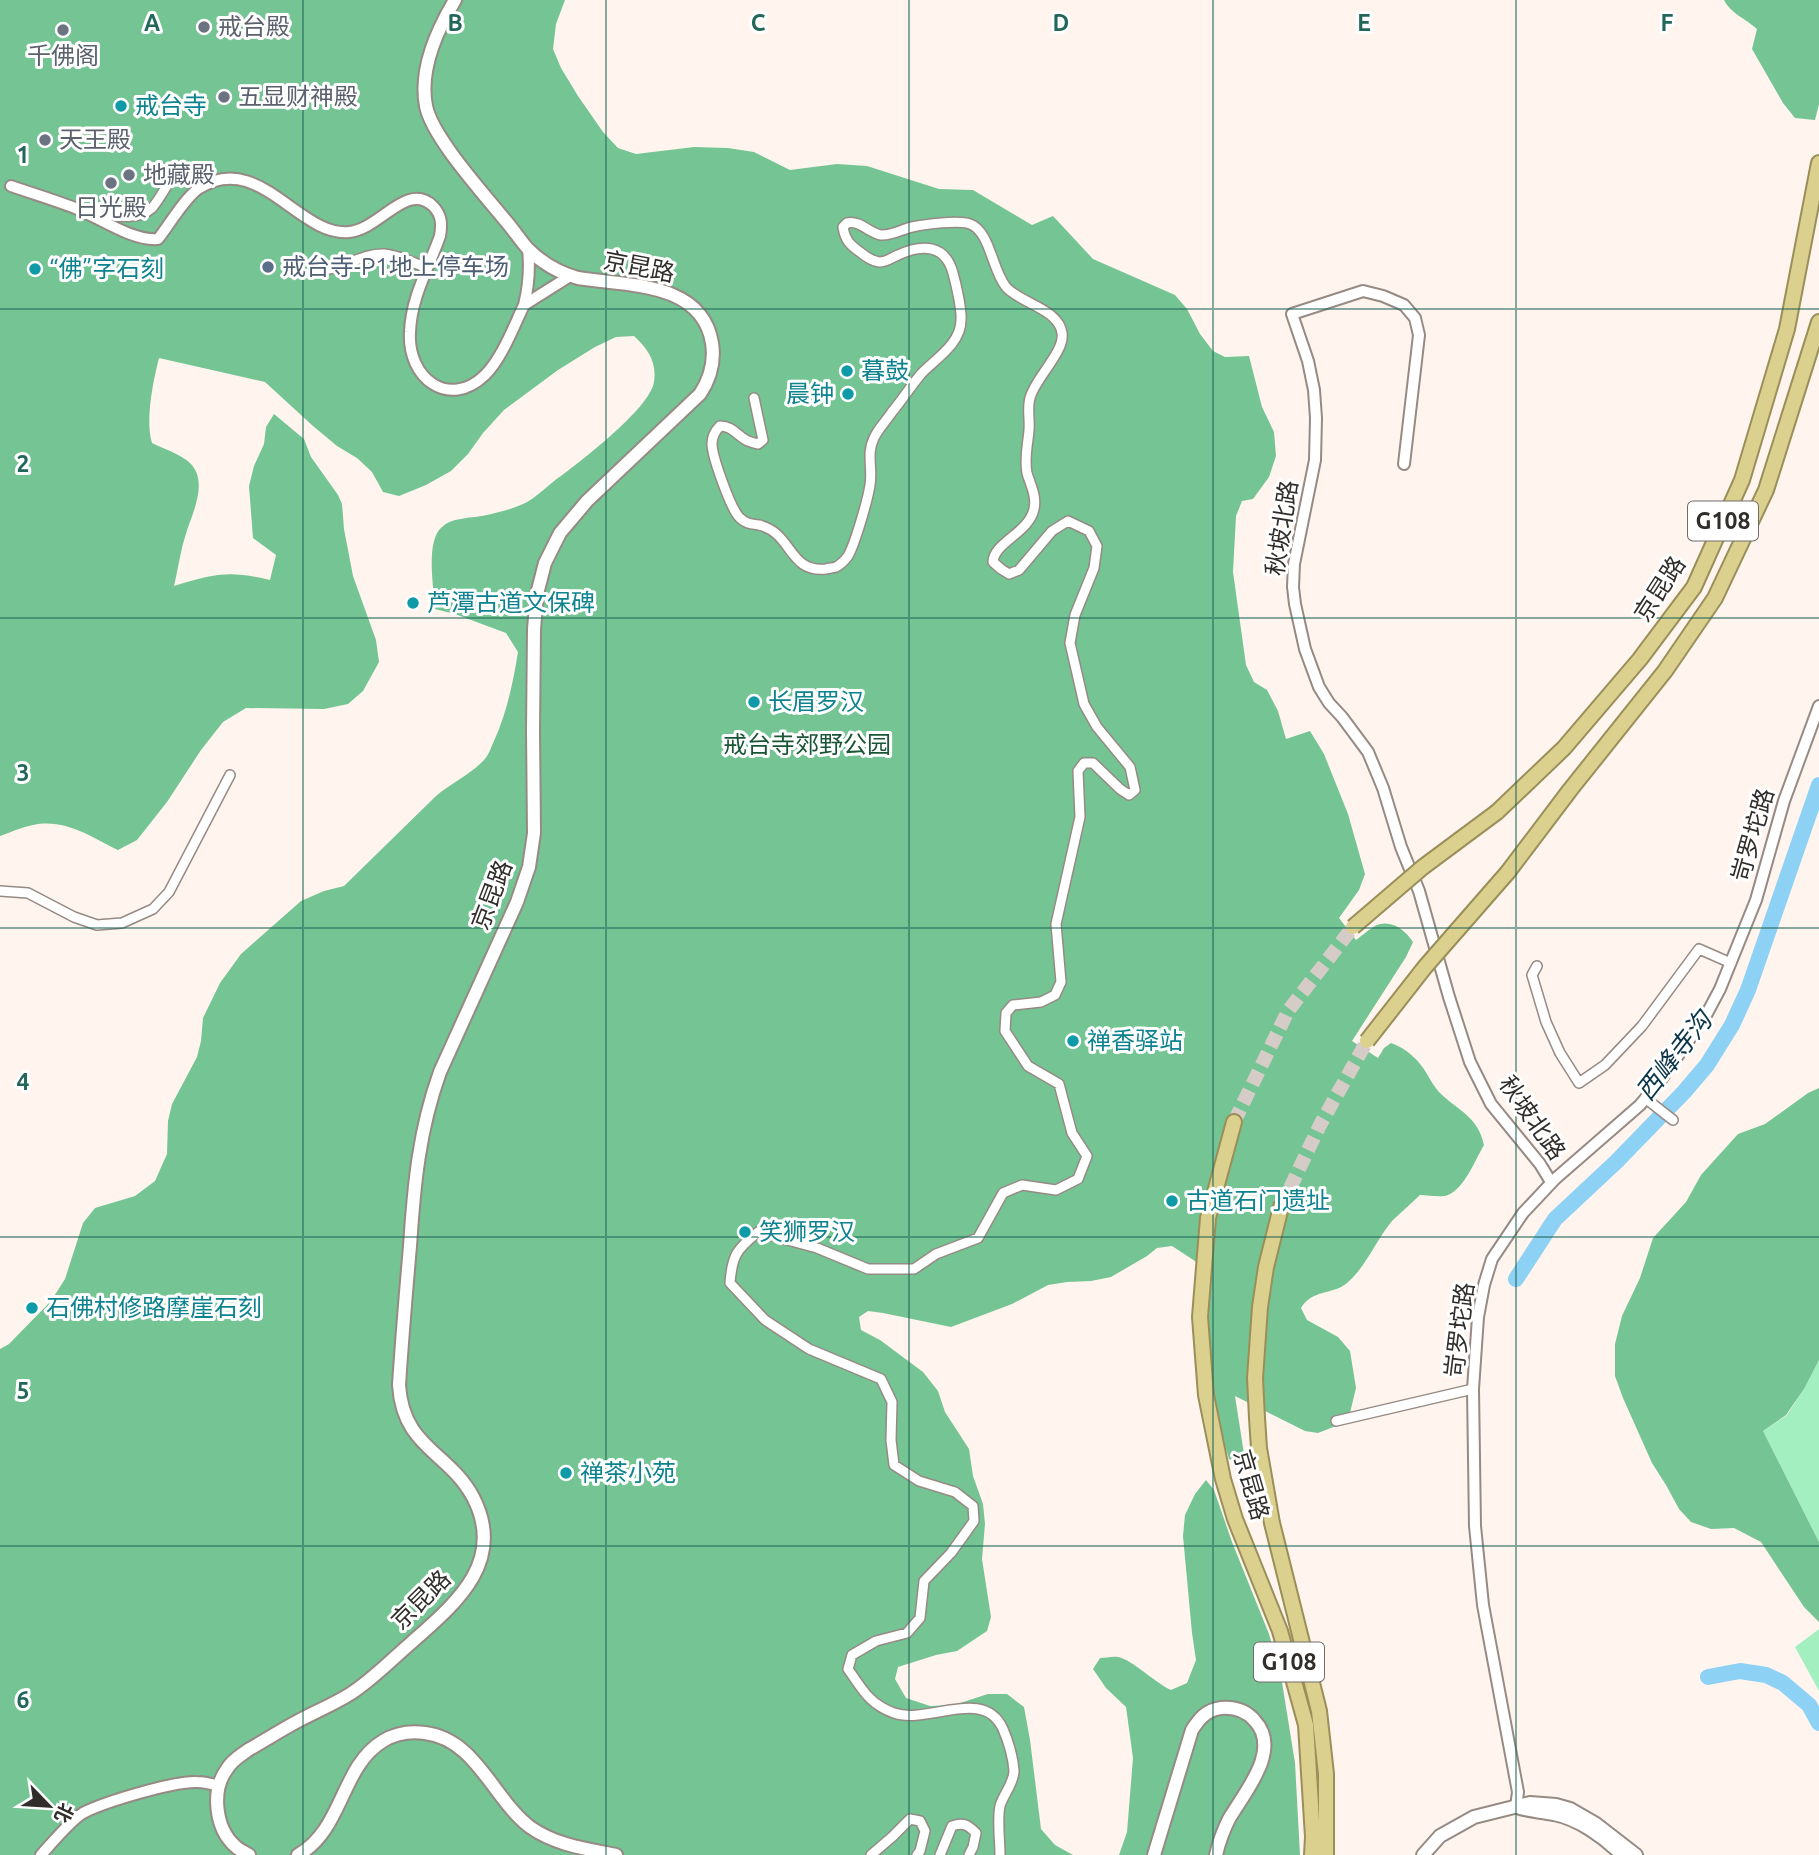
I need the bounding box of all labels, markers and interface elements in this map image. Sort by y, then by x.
text: A [144,10,160,35]
text: B [447,10,463,35]
text: C [751,10,766,35]
text: D [1053,10,1069,35]
text: E [1357,10,1371,35]
text: F [1661,10,1674,35]
place label: 戒台殿 [218,13,290,40]
marker: 戒台殿 [196,19,212,35]
marker: 千佛阁 [55,22,71,38]
place label: 千佛阁 [27,42,99,69]
place label: 五显财神殿 [238,83,358,110]
marker: 五显财神殿 [216,89,232,105]
place label: 戒台寺 [135,92,207,119]
marker: 戒台寺 [113,98,129,114]
place label: 天王殿 [59,126,131,153]
marker: 天王殿 [37,132,53,148]
text: 1 [17,142,29,167]
place label: 地藏殿 [143,161,215,188]
marker: 地藏殿 [121,167,137,183]
marker: 日光殿 [103,175,119,191]
place label: 日光殿 [75,194,147,221]
street label: 京昆路 [601,246,677,287]
place label: 戒台寺-P1地上停车场 [282,253,509,280]
place label: “佛”字石刻 [49,255,164,282]
marker: 戒台寺-P1地上停车场 [260,259,276,275]
marker: “佛”字石刻 [27,261,43,277]
place label: 暮鼓 [861,357,909,384]
marker: 暮鼓 [839,363,855,379]
place label: 晨钟 [786,380,834,407]
marker: 晨钟 [840,386,856,402]
text: 2 [17,451,29,476]
street label: 秋坡北路 [1261,478,1302,577]
road number: G108 [1688,502,1758,540]
street label: 京昆路 [1629,551,1691,626]
place label: 芦潭古道文保碑 [427,589,595,616]
marker: 芦潭古道文保碑 [405,595,421,611]
place label: 长眉罗汉 [768,688,864,715]
marker: 长眉罗汉 [746,694,762,710]
park label: 戒台寺郊野公园 [723,731,891,758]
text: 3 [17,760,29,785]
street label: 岢罗坨路 [1726,785,1779,885]
street label: 京昆路 [466,856,517,933]
water label: 西峰寺沟 [1630,1003,1719,1106]
place label: 禅香驿站 [1087,1027,1183,1054]
marker: 禅香驿站 [1065,1033,1081,1049]
text: 4 [17,1069,30,1094]
street label: 秋坡北路 [1494,1071,1571,1165]
place label: 古道石门遗址 [1186,1187,1330,1214]
marker: 古道石门遗址 [1164,1193,1180,1209]
place label: 笑狮罗汉 [759,1218,855,1245]
marker: 笑狮罗汉 [737,1224,753,1240]
street label: 岢罗坨路 [1440,1281,1479,1379]
place label: 石佛村修路摩崖石刻 [46,1294,262,1321]
marker: 石佛村修路摩崖石刻 [24,1300,40,1316]
text: 5 [17,1378,29,1403]
street label: 京昆路 [1229,1447,1274,1523]
place label: 禅茶小苑 [580,1459,676,1486]
marker: 禅茶小苑 [558,1465,574,1481]
street label: 京昆路 [386,1565,456,1635]
road number: G108 [1254,1642,1324,1681]
text: 6 [17,1687,30,1712]
north arrow [14,1771,84,1841]
text: 北 [50,1800,78,1826]

